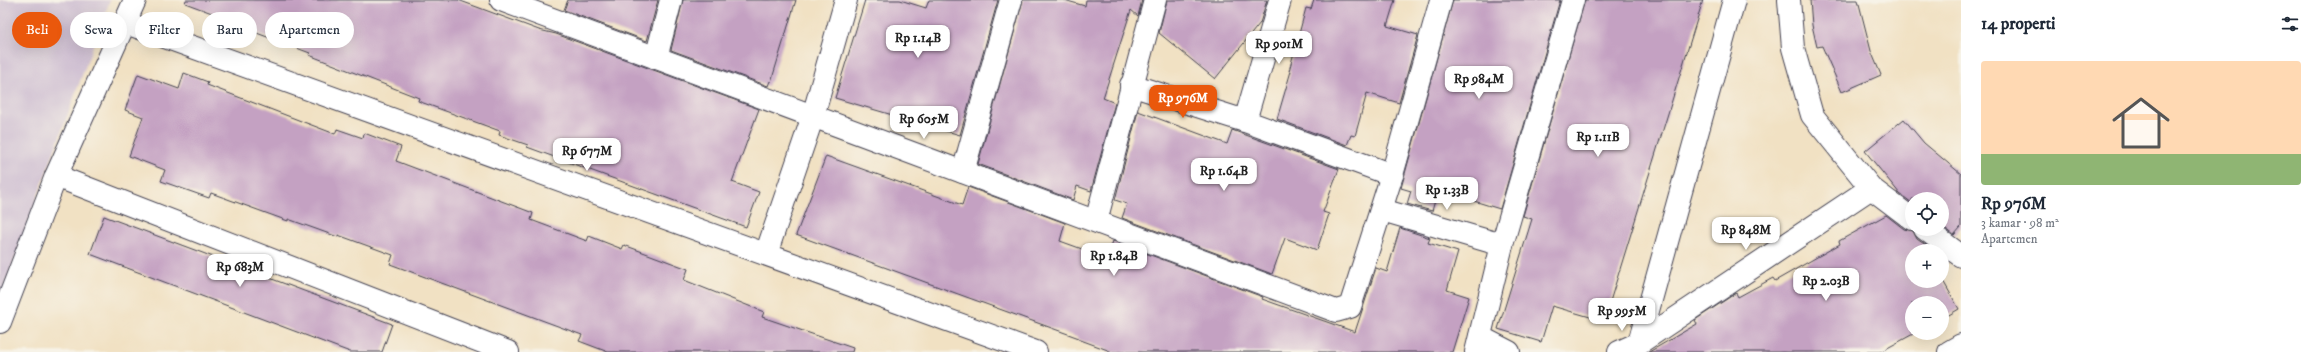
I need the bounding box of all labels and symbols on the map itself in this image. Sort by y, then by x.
pin: Rp 1.14B [877,25,959,59]
pin: Rp 901M [1242,31,1316,65]
pin: Rp 984M [1442,66,1516,100]
pin: Rp 976M [1146,85,1220,119]
pin: Rp 605M [887,106,961,140]
pin: Rp 1.11B [1557,124,1639,158]
pin: Rp 677M [550,138,624,172]
pin: Rp 1.64B [1183,158,1265,192]
pin: Rp 1.33B [1406,177,1488,211]
pin: Rp 848M [1709,217,1783,251]
pin: Rp 1.84B [1073,243,1155,277]
pin: Rp 683M [203,254,277,288]
pin: Rp 2.03B [1785,268,1867,302]
pin: Rp 995M [1585,298,1659,332]

